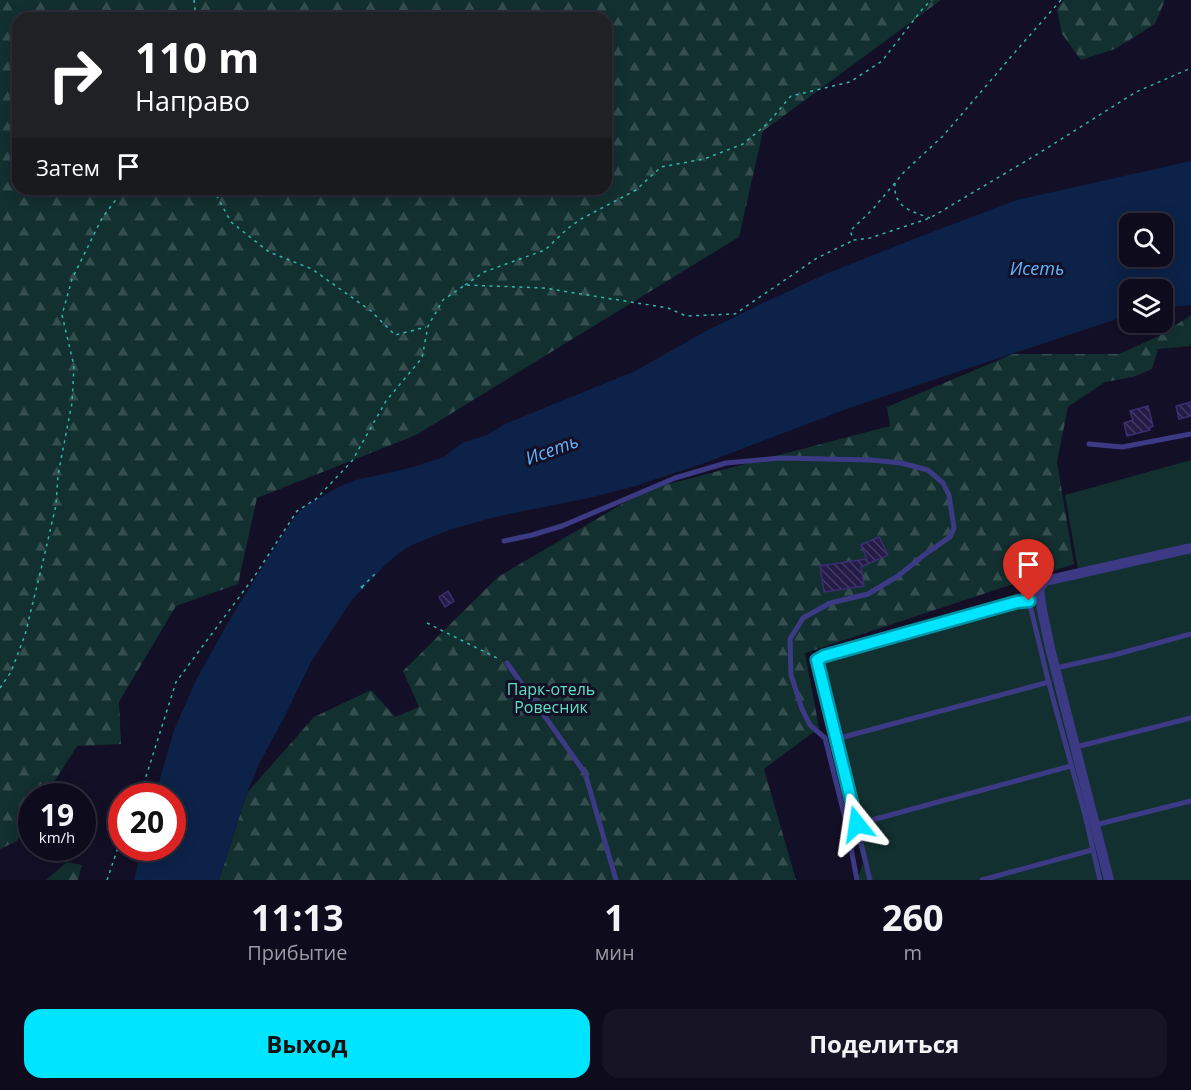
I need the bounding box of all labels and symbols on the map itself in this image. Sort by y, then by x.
water label: Исеть [1010,256,1064,280]
water label: Исеть [522,428,581,470]
pin [1003,539,1054,601]
park label: Парк-отель Ровесник [507,678,595,718]
speed limit sign: 20 [108,783,186,861]
position arrow [825,792,889,856]

